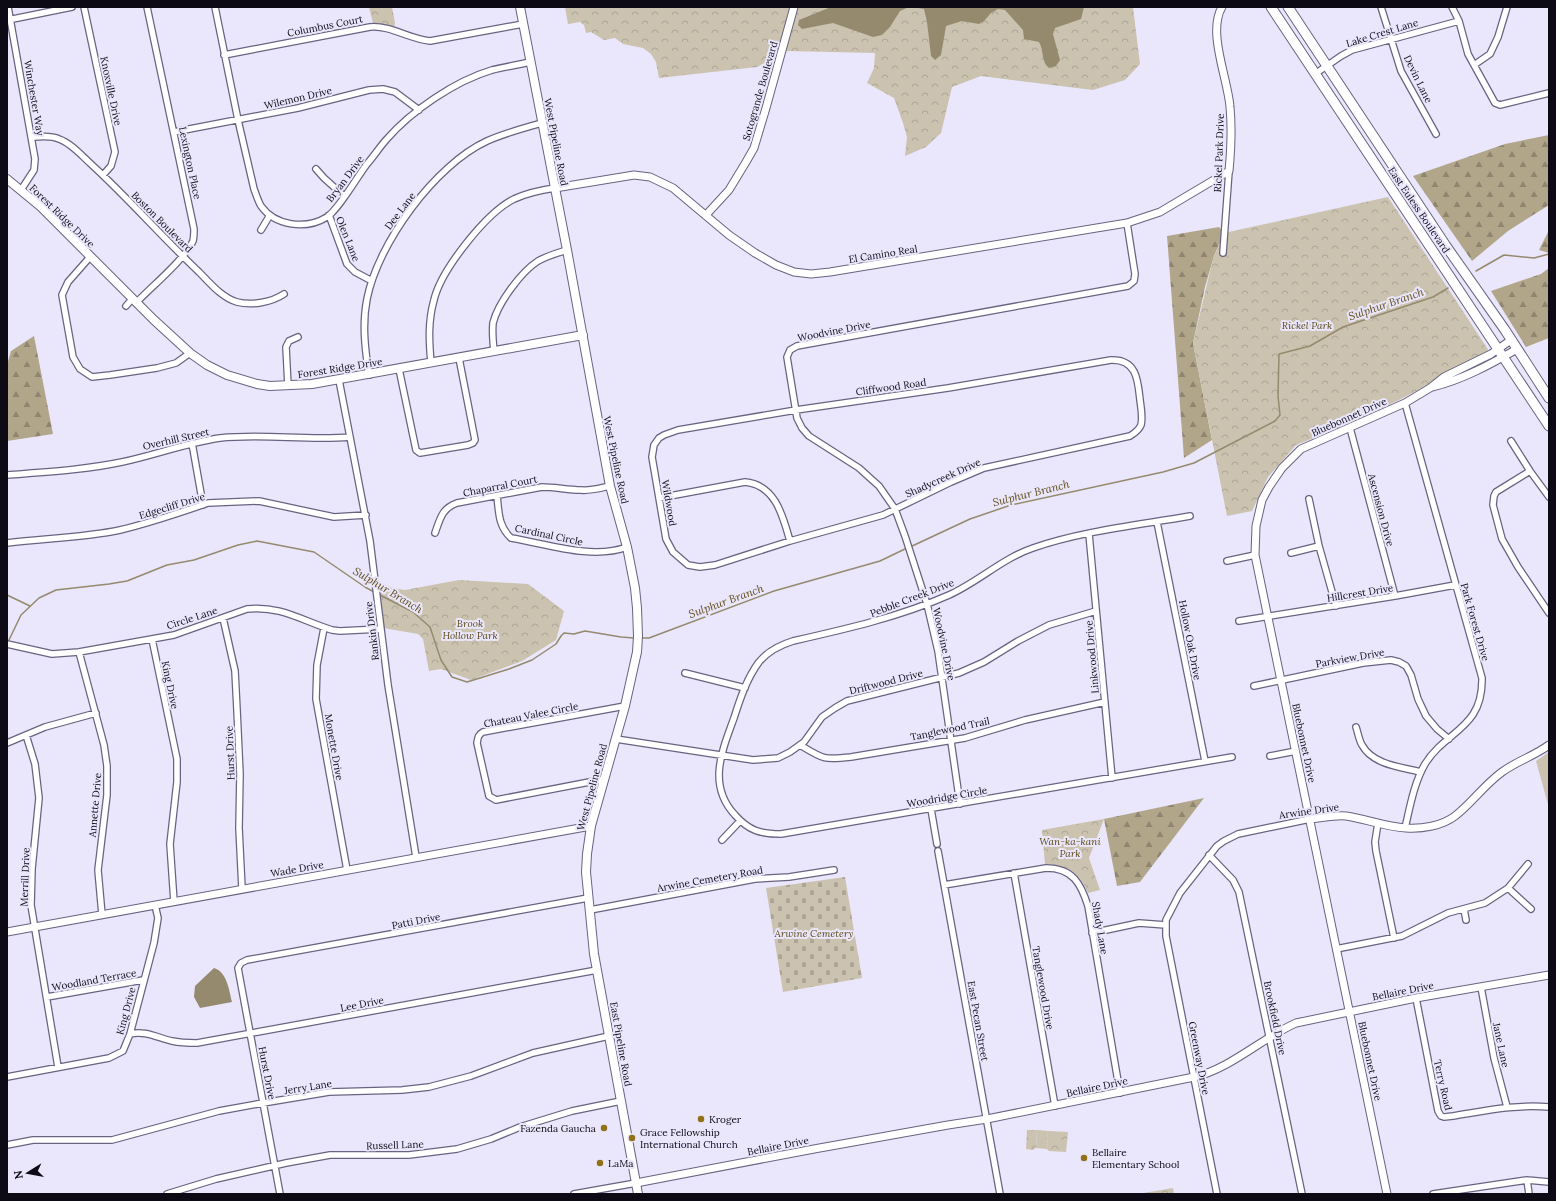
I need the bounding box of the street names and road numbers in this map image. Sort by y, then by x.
street label: Columbus Court [286,12,364,40]
street label: Lake Crest Lane [1344,16,1420,50]
street label: Sotogrande Boulevard [740,40,780,142]
street label: Devin Lane [1401,53,1436,106]
street label: Knoxville Drive [97,55,125,127]
street label: Winchester Way [21,59,47,137]
street label: Wilemon Drive [263,84,334,112]
street label: West Pipeline Road [541,97,571,187]
street label: Rickel Park Drive [1211,113,1227,193]
street label: Lexington Place [176,126,204,201]
street label: Bryan Drive [323,153,367,205]
street label: East Euless Boulevard [1385,164,1453,256]
street label: Forest Ridge Drive [27,182,98,251]
street label: Boston Boulevard [129,189,195,255]
street label: Dee Lane [382,189,419,232]
street label: Olen Lane [333,215,363,264]
street label: El Camino Real [848,242,919,266]
street label: Woodvine Drive [796,317,872,344]
street label: Forest Ridge Drive [297,355,384,381]
street label: Cliffwood Road [855,376,927,398]
street label: Bluebonnet Drive [1309,394,1389,439]
street label: West Pipeline Road [600,415,632,505]
street label: Overhill Street [141,425,211,453]
street label: Shadycreek Drive [903,455,983,500]
street label: Ascension Drive [1365,471,1397,548]
street label: Chaparral Court [462,472,538,500]
street label: Wildwood [659,479,679,527]
street label: Edgecliff Drive [137,490,207,522]
street label: Cardinal Circle [514,521,585,549]
street label: Pebble Creek Drive [868,576,956,620]
street label: Hillcrest Drive [1326,581,1395,605]
street label: Park Forest Drive [1458,582,1492,663]
street label: Hollow Oak Drive [1176,599,1204,682]
street label: Rankin Drive [362,600,382,661]
street label: Circle Lane [165,603,220,632]
street label: Woodvine Drive [930,606,958,682]
street label: Linkwood Drive [1082,619,1102,694]
street label: Parkview Drive [1315,645,1386,670]
street label: King Drive [159,660,182,711]
street label: Driftwood Drive [848,666,925,697]
street label: Chateau Valee Circle [483,699,580,731]
street label: Bluebonnet Drive [1289,702,1319,784]
street label: Monette Drive [322,713,346,782]
street label: Tanglewood Trail [909,714,991,744]
street label: Hurst Drive [223,725,237,780]
street label: West Pipeline Road [574,742,610,832]
street label: Annette Drive [86,772,104,839]
street label: Woodridge Circle [906,783,989,810]
street label: Arwine Drive [1277,800,1340,822]
street label: Merrill Drive [17,847,33,907]
street label: Wade Drive [269,858,325,880]
street label: Arwine Cemetery Road [655,863,764,895]
street label: Shady Lane [1089,901,1111,956]
street label: Patti Drive [391,910,442,932]
street label: Tanglewood Drive [1029,945,1057,1031]
street label: Woodland Terrace [51,966,138,994]
street label: Bellaire Drive [1371,979,1435,1003]
street label: East Pecan Street [965,980,991,1062]
street label: Brookfield Drive [1261,980,1289,1057]
street label: King Drive [113,985,139,1036]
street label: Lee Drive [339,993,386,1015]
street label: East Pipeline Road [607,1001,635,1087]
street label: Greenway Drive [1186,1020,1213,1096]
street label: Bluebonnet Drive [1355,1020,1385,1102]
street label: Jane Lane [1490,1020,1512,1069]
street label: Hurst Drive [255,1045,279,1101]
street label: Terry Road [1431,1059,1455,1111]
street label: Bellaire Drive [1065,1074,1129,1100]
street label: Jerry Lane [282,1077,333,1097]
street label: Bellaire Drive [746,1134,810,1158]
street label: Russell Lane [366,1137,425,1153]

